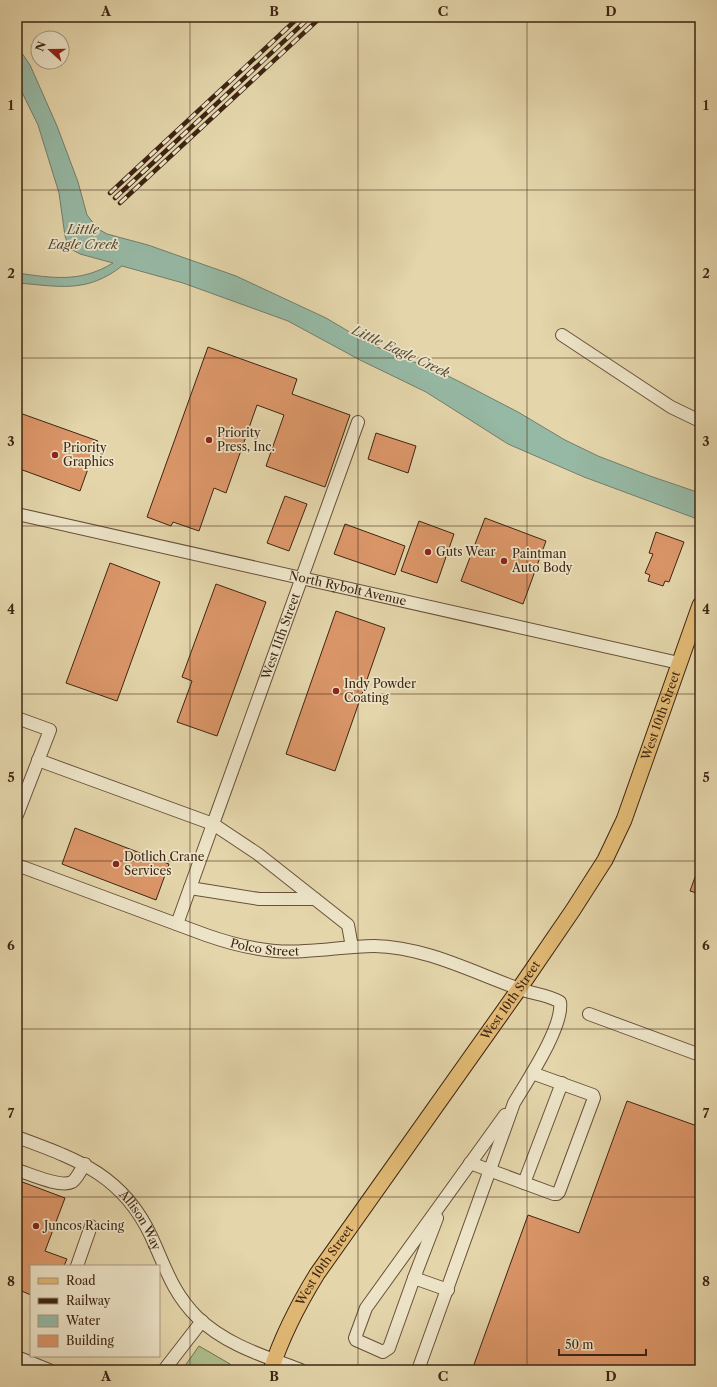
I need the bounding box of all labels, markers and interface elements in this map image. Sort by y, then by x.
text: A [100,3,112,19]
text: B [269,3,279,19]
text: C [438,3,448,19]
text: D [605,3,617,19]
north arrow [30,30,70,70]
text: N [32,39,49,53]
text: 1 [8,97,14,113]
text: 1 [703,97,709,113]
water label: Little Eagle Creek [47,221,118,252]
text: 2 [7,265,15,281]
text: 2 [702,265,710,281]
water label: Little Eagle Creek [349,321,452,381]
place label: Priority Press, Inc. [217,425,275,454]
text: 3 [7,433,15,449]
text: 3 [702,433,710,449]
marker: Priority Press, Inc. [204,435,214,445]
place label: Priority Graphics [63,440,114,469]
marker: Priority Graphics [50,450,60,460]
place label: Guts Wear [436,544,496,559]
place label: Paintman Auto Body [511,546,573,575]
marker: Guts Wear [423,547,433,557]
marker: Paintman Auto Body [499,556,509,566]
street label: North Rybolt Avenue [288,567,408,608]
street label: West 11th Street [258,590,303,682]
text: 4 [7,601,15,617]
text: 4 [702,601,710,617]
street label: West 10th Street [637,668,683,763]
place label: Indy Powder Coating [344,676,416,705]
marker: Indy Powder Coating [331,686,341,696]
text: 5 [7,769,15,785]
text: 5 [702,769,710,785]
place label: Dotlich Crane Services [124,849,205,878]
marker: Dotlich Crane Services [111,859,121,869]
street label: Polco Street [229,935,300,959]
text: 6 [7,937,15,953]
text: 6 [702,937,710,953]
street label: West 10th Street [477,957,544,1043]
text: 7 [8,1105,15,1121]
text: 7 [703,1105,710,1121]
street label: Allison Way [116,1186,164,1253]
place label: Juncos Racing [42,1218,125,1233]
marker: Juncos Racing [31,1221,41,1231]
street label: West 10th Street [292,1222,357,1309]
legend [30,1265,160,1357]
text: 8 [7,1273,15,1289]
text: Road [66,1273,96,1288]
text: 8 [702,1273,710,1289]
text: Railway [66,1293,111,1308]
text: Water [65,1313,100,1328]
scale bar [559,1331,646,1357]
text: Building [66,1333,114,1348]
text: 50 m [565,1337,594,1352]
text: A [100,1368,112,1384]
text: B [269,1368,279,1384]
text: C [438,1368,448,1384]
text: D [605,1368,617,1384]

